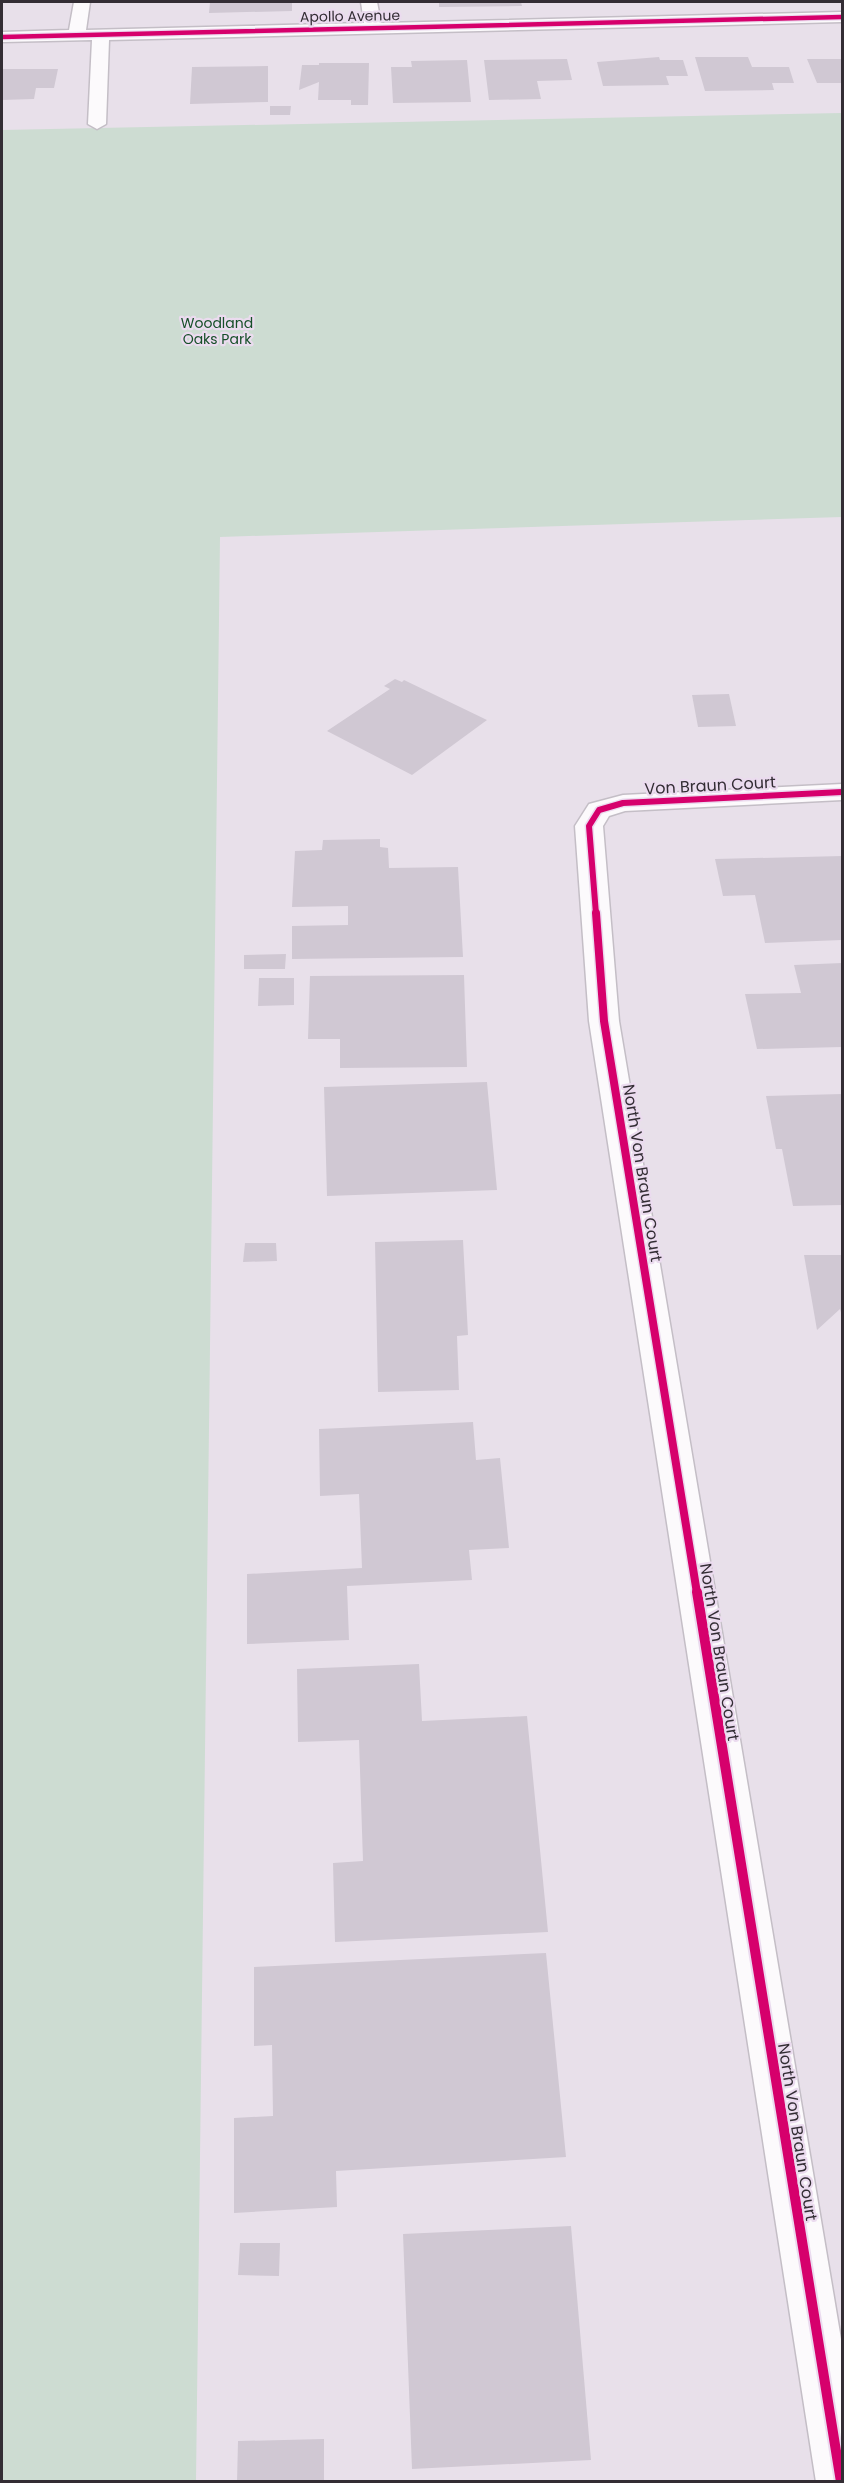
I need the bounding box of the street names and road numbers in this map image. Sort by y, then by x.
street label: Apollo Avenue [300,5,400,27]
street label: Von Braun Court [644,771,776,800]
street label: North Von Braun Court [617,1083,668,1264]
street label: North Von Braun Court [694,1562,745,1743]
street label: North Von Braun Court [772,2042,823,2223]

